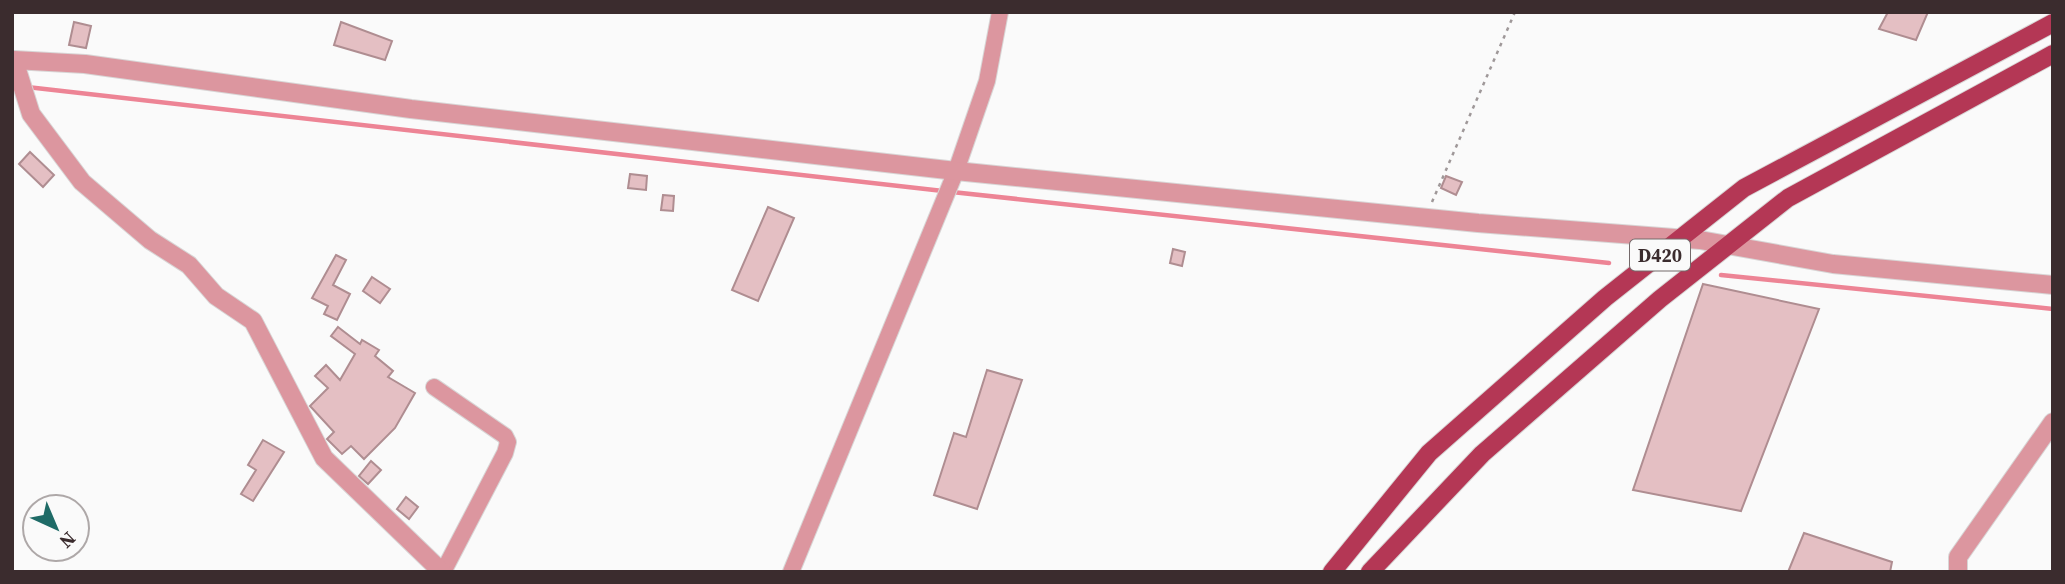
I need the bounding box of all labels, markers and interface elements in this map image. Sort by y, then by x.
road number: D420 [1630,240,1690,270]
north arrow [21,493,91,563]
text: N [54,526,82,554]

